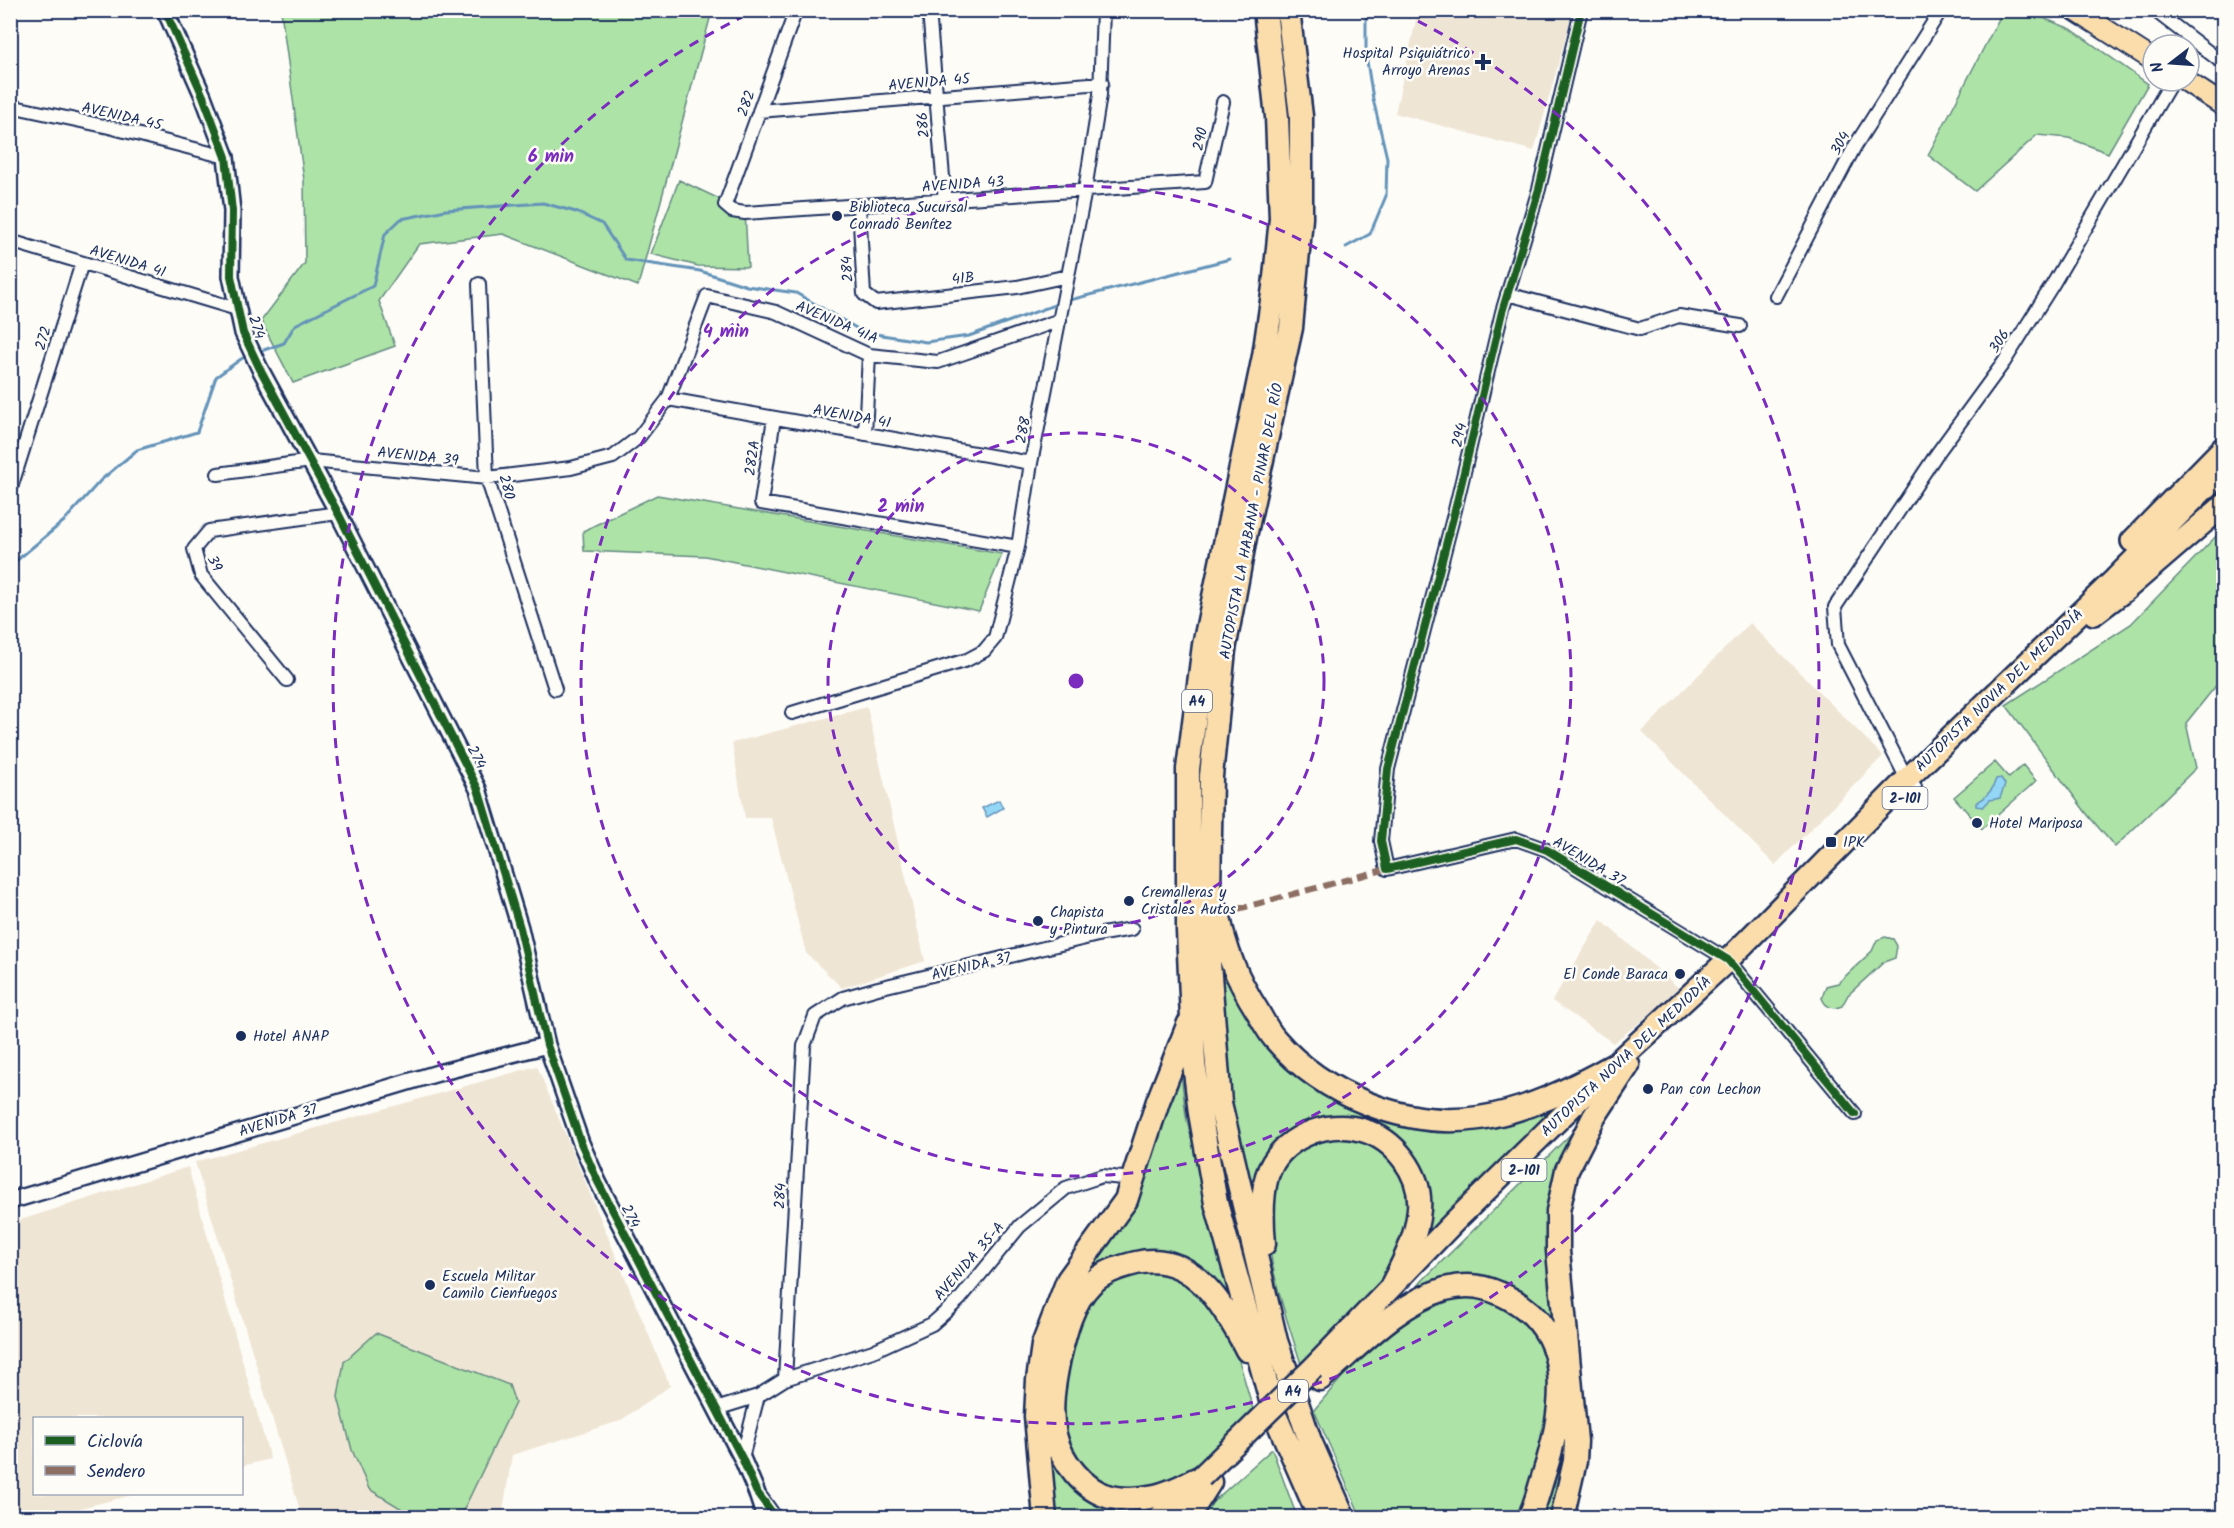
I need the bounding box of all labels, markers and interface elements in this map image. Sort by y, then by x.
north arrow [2141,33,2201,93]
place label: Hospital Psiquiátrico Arroyo Arenas [1343,42,1471,83]
marker: Hospital Psiquiátrico Arroyo Arenas [1474,53,1492,71]
text: N [2145,58,2172,75]
street label: AVENIDA 45 [887,67,972,99]
street label: 282 [731,87,763,120]
street label: AVENIDA 45 [79,96,165,138]
street label: 286 [911,111,937,139]
street label: 290 [1187,125,1215,153]
street label: 304 [1824,127,1857,160]
text: 6 min [528,143,574,172]
street label: AVENIDA 43 [921,170,1005,200]
place label: Biblioteca Sucursal Conrado Benítez [849,196,968,237]
marker: Biblioteca Sucursal Conrado Benítez [830,209,844,223]
street label: AVENIDA 41 [87,239,169,285]
street label: 284 [835,255,861,283]
street label: 41B [951,266,976,292]
street label: AVENIDA 41A [792,295,882,351]
street label: 274 [241,312,271,342]
text: 4 min [703,318,749,347]
street label: 272 [29,323,59,353]
street label: 306 [1983,325,2017,358]
street label: AUTOPISTA LA HABANA - PINAR DEL RÍO [1213,381,1291,661]
street label: AVENIDA 41 [811,398,893,436]
street label: 288 [1010,414,1039,446]
street label: 294 [1446,421,1474,450]
street label: 282A [739,439,767,477]
street label: AVENIDA 39 [376,441,460,473]
street label: 280 [491,472,521,503]
text: 2 min [878,493,924,522]
street label: 39 [200,551,229,576]
street label: AUTOPISTA NOVIA DEL MEDIODÍA [1910,603,2090,778]
centre of rings [1066,671,1086,691]
road number: A4 [1182,690,1212,712]
street label: 274 [460,741,492,774]
road number: 2-101 [1882,787,1928,809]
place label: Hotel Mariposa [1989,812,2083,836]
marker: Hotel Mariposa [1970,816,1984,830]
street label: AVENIDA 37 [1548,831,1630,894]
place label: IPK [1843,831,1865,855]
marker: IPK [1824,835,1838,849]
place label: Cremalleras y Cristales Autos [1141,881,1237,922]
marker: Cremalleras y Cristales Autos [1122,894,1136,908]
place label: Chapista y Pintura [1049,901,1108,942]
marker: Chapista y Pintura [1031,914,1045,928]
street label: AVENIDA 37 [929,946,1014,988]
place label: El Conde Baraca [1563,963,1668,987]
marker: El Conde Baraca [1673,967,1687,981]
street label: AUTOPISTA NOVIA DEL MEDIODÍA [1536,971,1718,1143]
place label: Hotel ANAP [253,1025,329,1049]
marker: Hotel ANAP [234,1029,248,1043]
place label: Pan con Lechon [1660,1078,1761,1102]
marker: Pan con Lechon [1641,1082,1655,1096]
street label: AVENIDA 37 [236,1097,322,1144]
road number: 2-101 [1502,1159,1546,1181]
street label: 284 [768,1182,794,1210]
street label: 274 [614,1200,646,1233]
street label: AVENIDA 35-A [929,1217,1011,1307]
place label: Escuela Militar Camilo Cienfuegos [442,1265,558,1306]
marker: Escuela Militar Camilo Cienfuegos [423,1278,437,1292]
road number: A4 [1278,1380,1308,1402]
legend [33,1417,243,1495]
text: Ciclovía [87,1428,143,1457]
text: Sendero [87,1458,145,1487]

